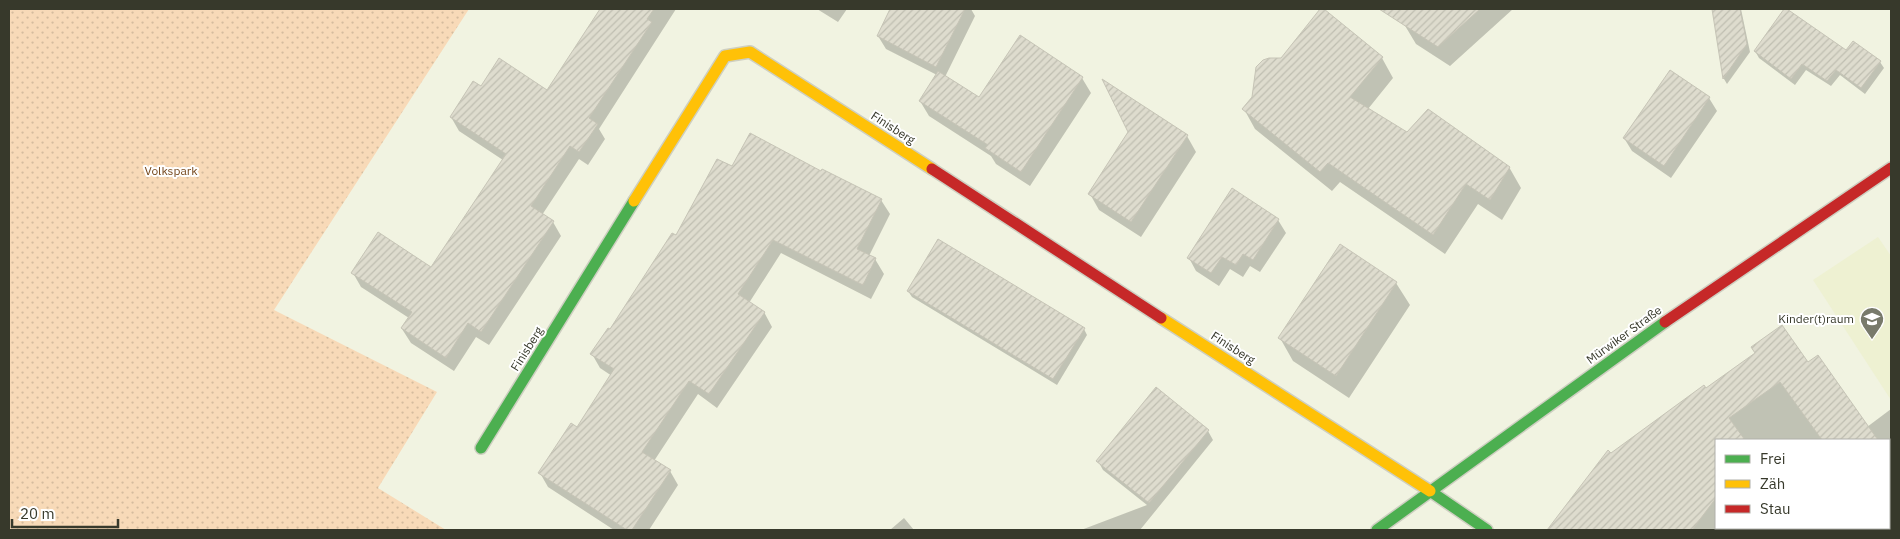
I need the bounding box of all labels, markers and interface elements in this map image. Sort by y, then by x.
street label: Finisberg [868,108,919,148]
park label: Volkspark [144,163,198,178]
street label: Mürwiker Straße [1583,302,1665,367]
school or university icon: Kinder(t)raum [1859,306,1885,340]
place label: Kinder(t)raum [1778,311,1854,326]
street label: Finisberg [507,323,546,374]
street label: Finisberg [1208,328,1259,368]
legend [1715,439,1890,529]
text: Frei [1760,449,1786,468]
text: Zäh [1760,474,1785,493]
scale bar [12,496,119,528]
text: Stau [1760,499,1791,518]
text: 20 m [20,504,55,523]

